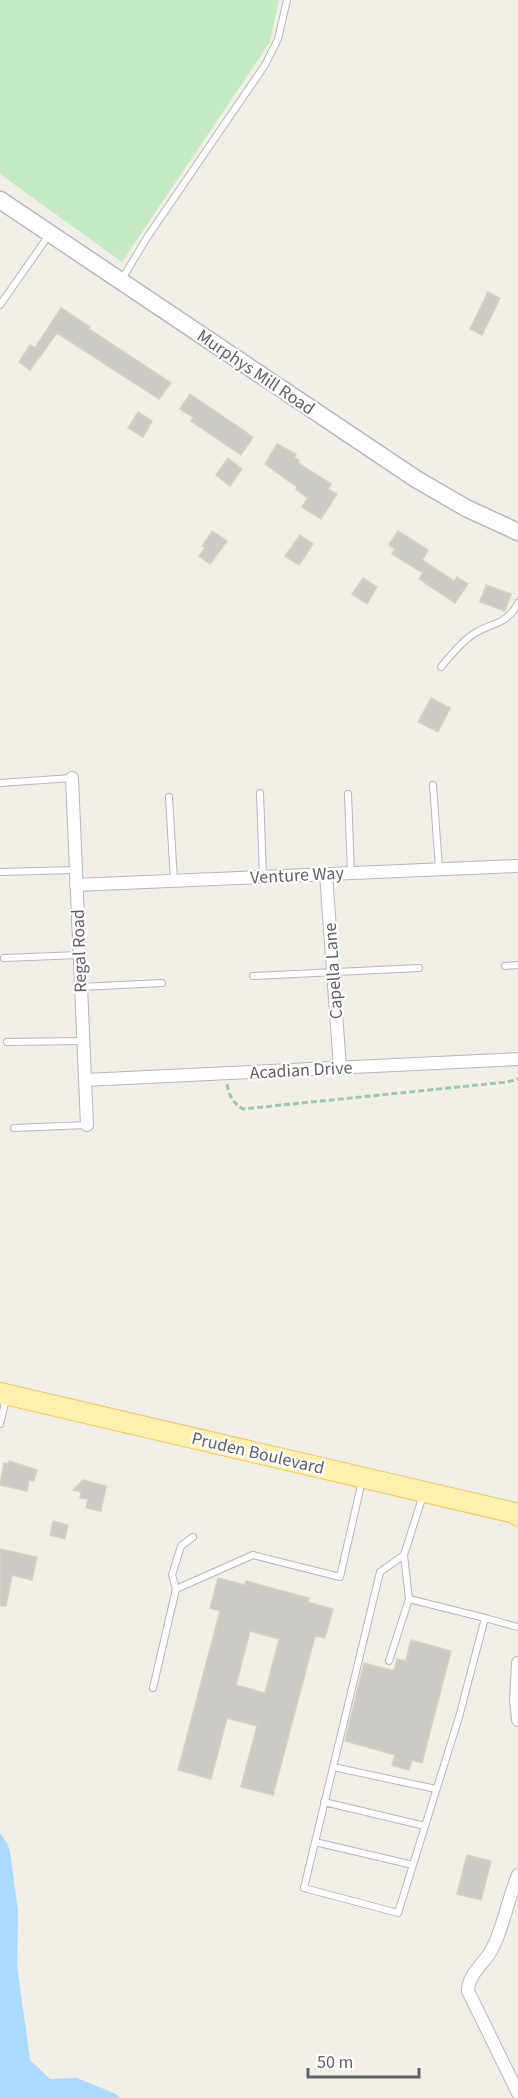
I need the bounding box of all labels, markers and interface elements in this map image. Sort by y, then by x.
street label: Murphys Mill Road [192,324,320,421]
street label: Venture Way [250,861,345,890]
street label: Regal Road [66,909,93,993]
street label: Capella Lane [318,922,349,1020]
street label: Acadian Drive [249,1055,353,1086]
street label: Pruden Boulevard [189,1426,327,1481]
scale bar [308,2041,419,2079]
text: 50 m [317,2050,353,2075]

